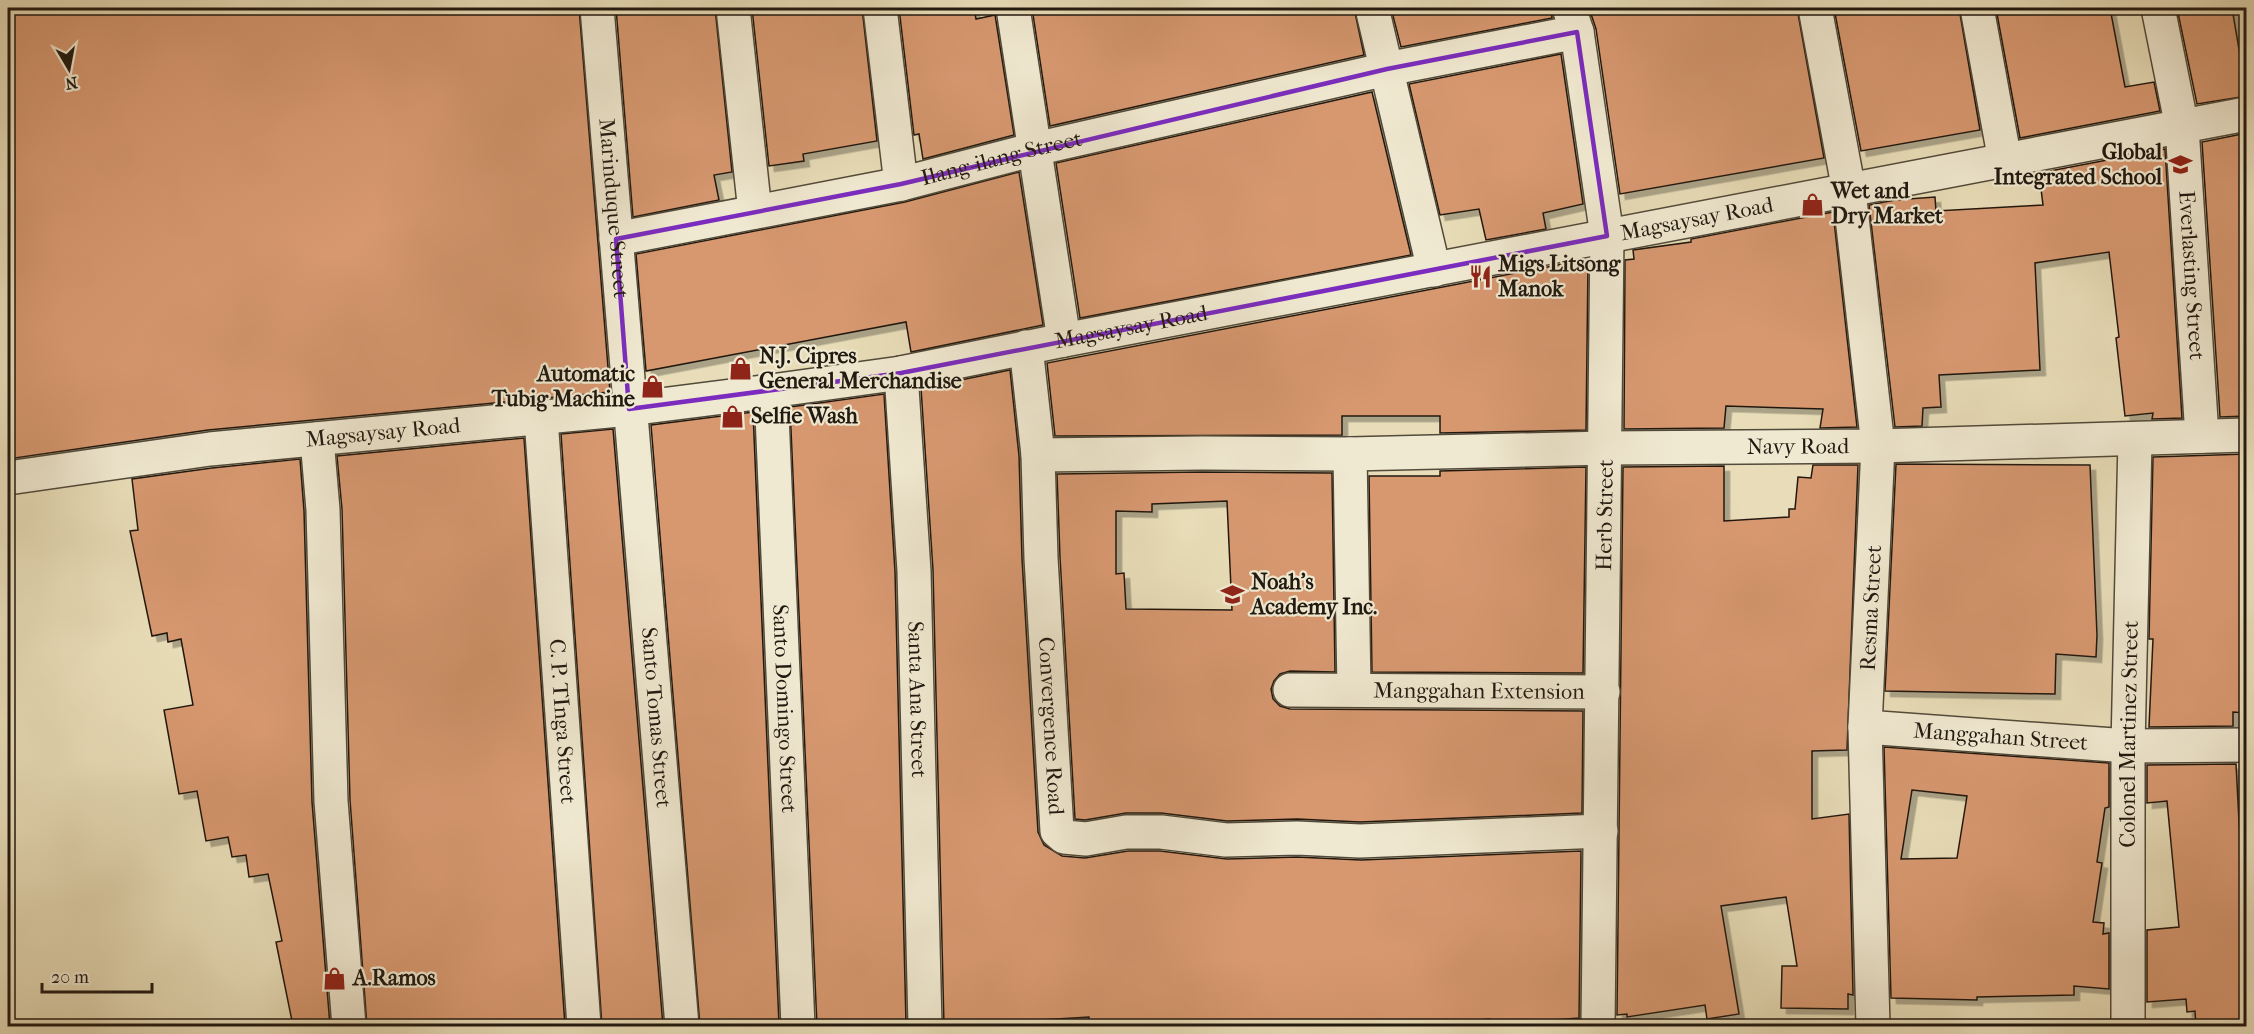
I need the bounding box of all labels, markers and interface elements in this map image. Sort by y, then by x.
north arrow [39,39,99,99]
text: N [63,73,79,94]
street label: Marinduque Street [593,117,634,300]
street label: Ilang-ilang Street [918,126,1085,191]
place label: Global Integrated School [1994,139,2163,190]
school or university icon: Global Integrated School [2167,152,2193,178]
place label: Wet and Dry Market [1830,178,1944,229]
street label: Everlasting Street [2173,190,2210,361]
street label: Magsaysay Road [1618,191,1777,246]
shop icon: Wet and Dry Market [1800,191,1826,217]
place label: Migs Litsong Manok [1497,251,1621,302]
restaurant icon: Migs Litsong Manok [1467,264,1493,290]
street label: Magsaysay Road [1052,300,1211,355]
place label: N.J. Cipres General Merchandise [759,343,962,394]
shop icon: N.J. Cipres General Merchandise [728,356,754,382]
place label: Automatic Tubig Machine [491,361,635,412]
shop icon: Automatic Tubig Machine [640,374,666,400]
shop icon: Selfie Wash [720,403,746,429]
place label: Selfie Wash [751,403,858,429]
street label: Magsaysay Road [305,412,463,453]
street label: Navy Road [1747,433,1850,460]
street label: Herb Street [1591,459,1619,571]
street label: Resma Street [1855,544,1887,672]
place label: Noah's Academy Inc. [1249,569,1377,620]
school or university icon: Noah's Academy Inc. [1220,582,1246,608]
street label: Santo Domingo Street [767,604,802,814]
street label: Colonel Martinez Street [2115,620,2144,848]
street label: Santa Ana Street [902,621,932,778]
street label: Santo Tomas Street [636,626,677,809]
street label: Convergence Road [1033,636,1069,817]
street label: C. P. TInga Street [544,638,581,805]
street label: Manggahan Extension [1373,678,1585,705]
street label: Manggahan Street [1912,718,2089,756]
scale bar [42,956,152,994]
shop icon: A.Ramos [322,965,348,991]
place label: A.Ramos [351,965,436,991]
text: 20 m [51,967,89,988]

